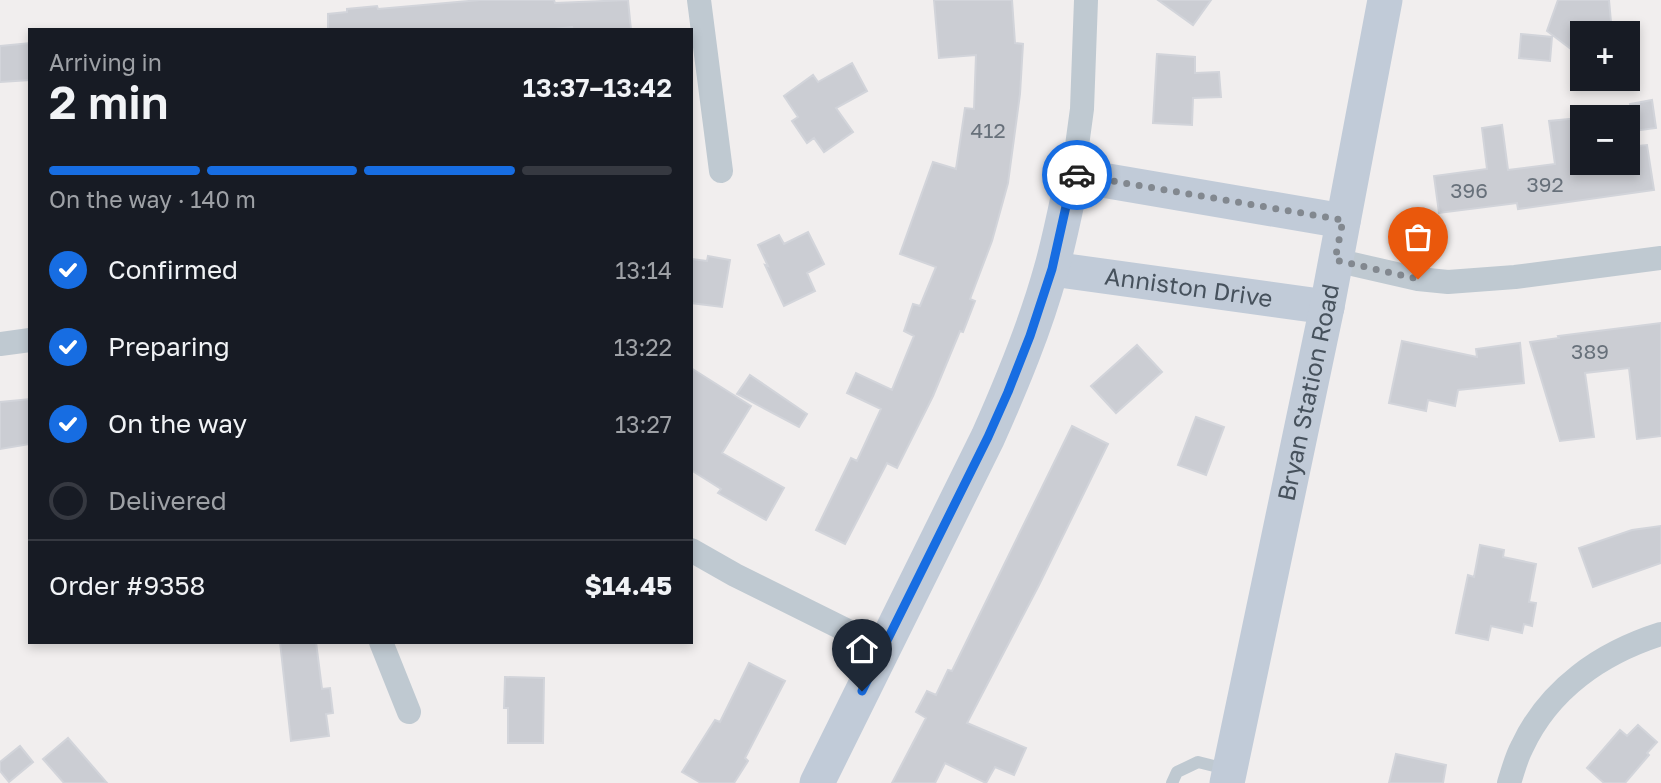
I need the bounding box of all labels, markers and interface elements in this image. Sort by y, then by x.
map controls [1570,21,1640,175]
button: + [1570,21,1640,91]
text: Arriving in [49,48,162,76]
text: 13:37–13:42 [523,72,672,103]
text: 2 min [49,74,169,129]
button: − [1570,105,1640,175]
house number: 412 [970,117,1006,143]
courier [1042,140,1112,210]
icon: car [1058,156,1096,194]
house number: 392 [1526,171,1564,197]
house number: 396 [1450,177,1488,203]
text: On the way · 140 m [49,185,256,213]
pin [1388,207,1448,279]
icon: bag [1399,218,1437,256]
icon: check [49,251,87,289]
text: Confirmed [108,254,238,285]
text: 13:14 [615,256,672,284]
street label: Anniston Drive [1103,260,1275,312]
street label: Bryan Station Road [1271,281,1344,503]
icon: check [49,328,87,366]
text: Preparing [108,331,230,362]
text: 13:22 [614,333,672,361]
house number: 389 [1571,338,1609,364]
icon: check [49,405,87,443]
text: On the way [108,408,247,439]
text: 13:27 [615,410,672,438]
text: Delivered [108,485,227,516]
text: Order #9358 [49,570,205,601]
text: $14.45 [585,570,672,601]
pin [832,619,892,691]
icon: home [843,630,881,668]

